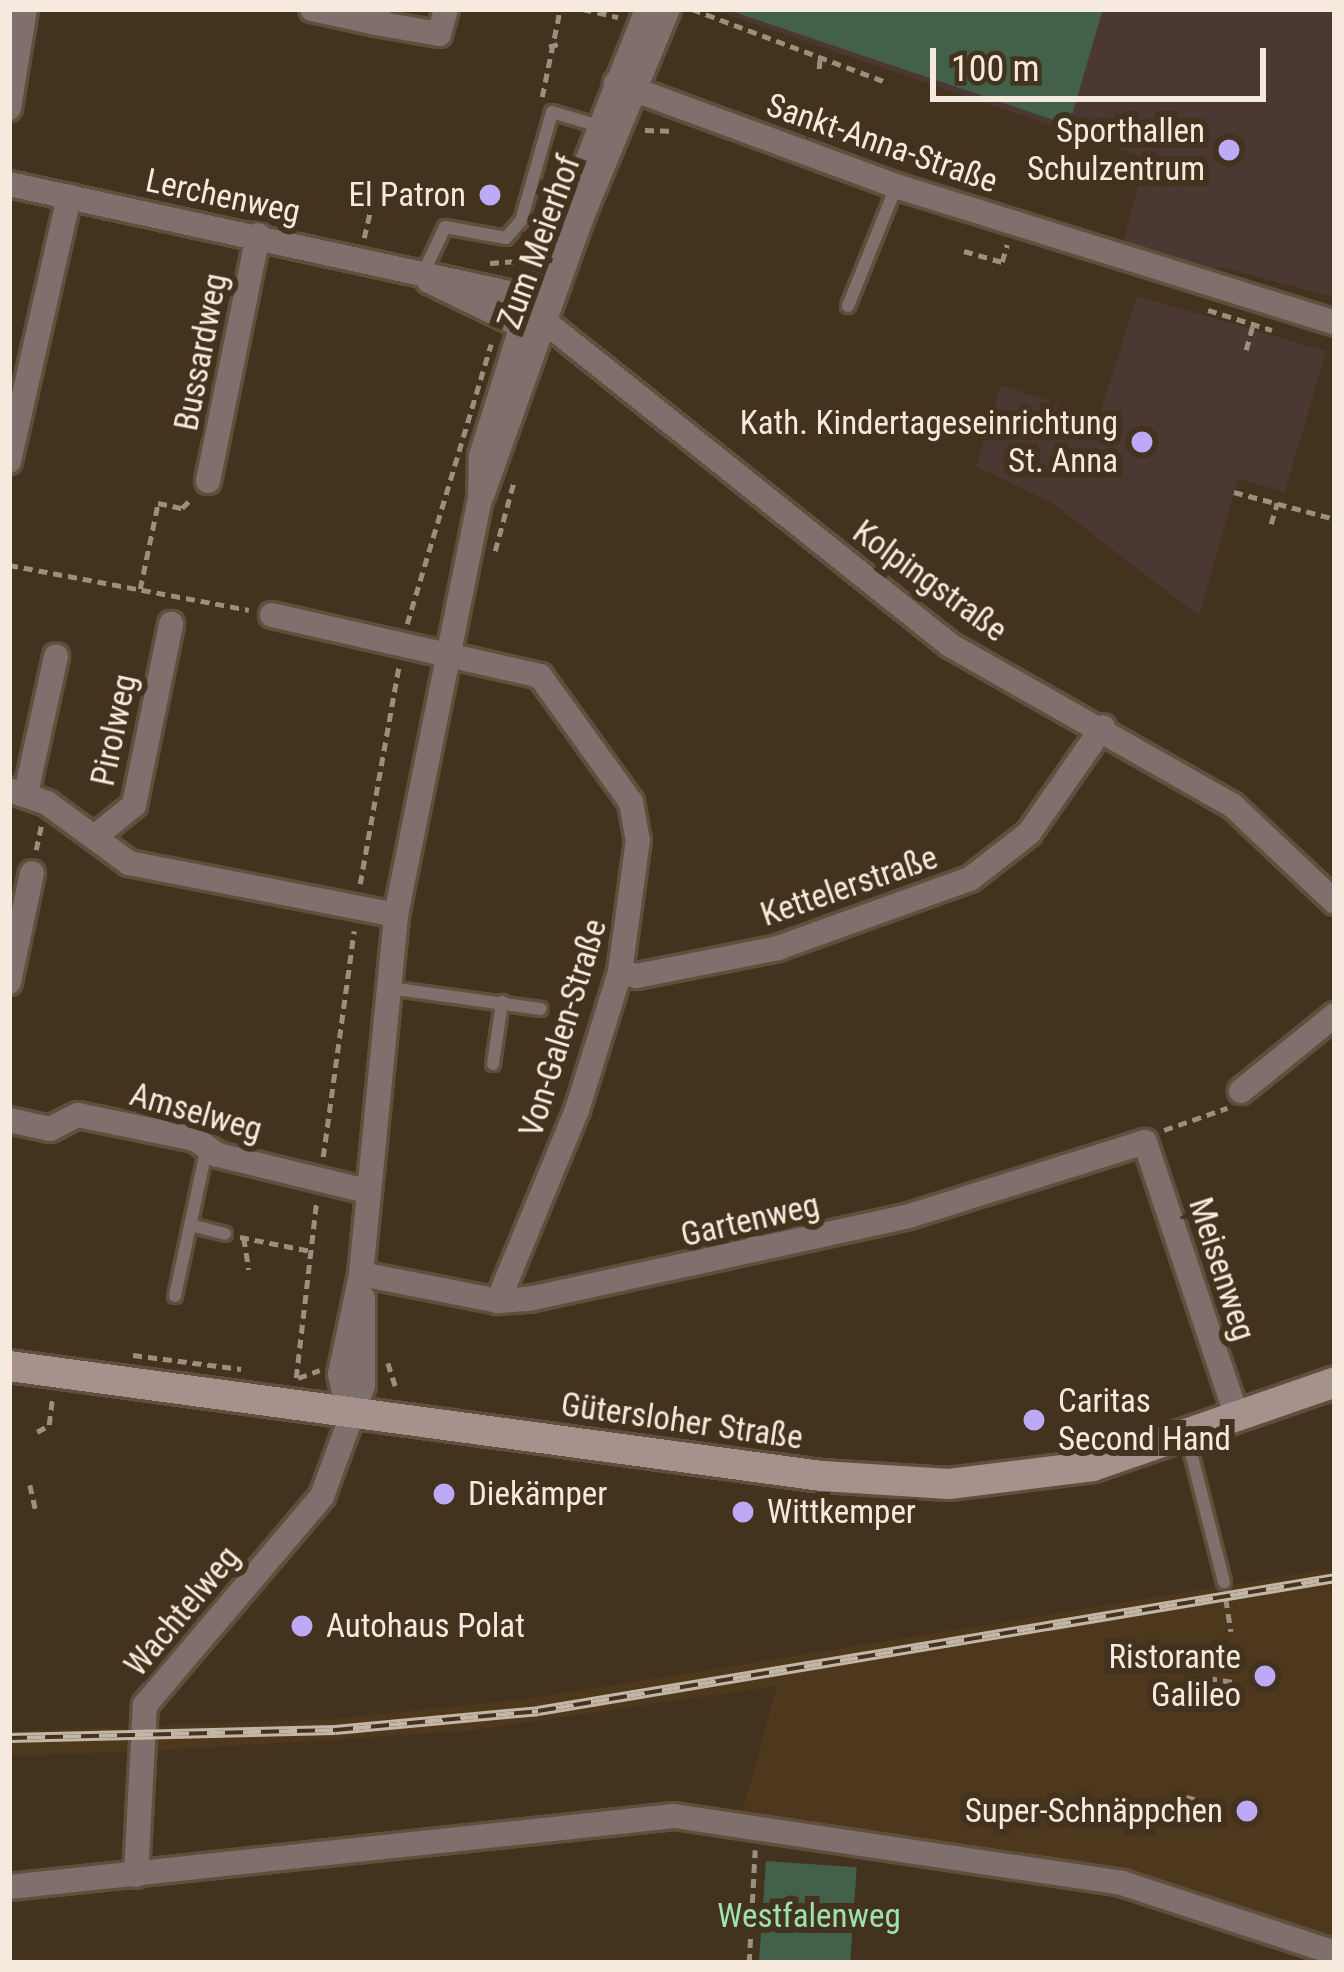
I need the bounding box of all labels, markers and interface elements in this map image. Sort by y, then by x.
scale bar [936,24,1272,98]
text: 100 m [951,48,1040,90]
street label: Sankt-Anna-Straße [761,85,1003,201]
place label: Sporthallen Schulzentrum [1027,111,1205,189]
marker: Sporthallen Schulzentrum [1216,137,1242,163]
street label: Zum Meierhof [489,150,589,334]
street label: Lerchenweg [142,160,304,232]
place label: El Patron [348,175,466,215]
marker: El Patron [477,182,503,208]
street label: Bussardweg [166,270,236,434]
place label: Kath. Kindertageseinrichtung St. Anna [740,403,1118,481]
marker: Kath. Kindertageseinrichtung St. Anna [1129,429,1155,455]
street label: Kolpingstraße [845,512,1015,650]
street label: Pirolweg [83,671,145,789]
street label: Kettelerstraße [756,837,942,935]
street label: Von-Galen-Straße [511,914,615,1142]
street label: Amselweg [126,1074,266,1150]
street label: Gartenweg [677,1185,823,1255]
street label: Meisenweg [1180,1193,1264,1345]
place label: Caritas Second Hand [1058,1381,1231,1459]
street label: Gütersloher Straße [559,1384,805,1458]
marker: Caritas Second Hand [1021,1407,1047,1433]
place label: Diekämper [468,1474,607,1514]
marker: Diekämper [431,1481,457,1507]
place label: Wittkemper [767,1492,916,1532]
marker: Wittkemper [730,1499,756,1525]
street label: Wachtelweg [116,1538,248,1684]
place label: Autohaus Polat [326,1606,525,1646]
marker: Autohaus Polat [289,1613,315,1639]
place label: Ristorante Galileo [1108,1637,1241,1715]
marker: Ristorante Galileo [1252,1663,1278,1689]
place label: Super-Schnäppchen [965,1791,1223,1831]
marker: Super-Schnäppchen [1234,1798,1260,1824]
park label: Westfalenweg [717,1896,901,1936]

